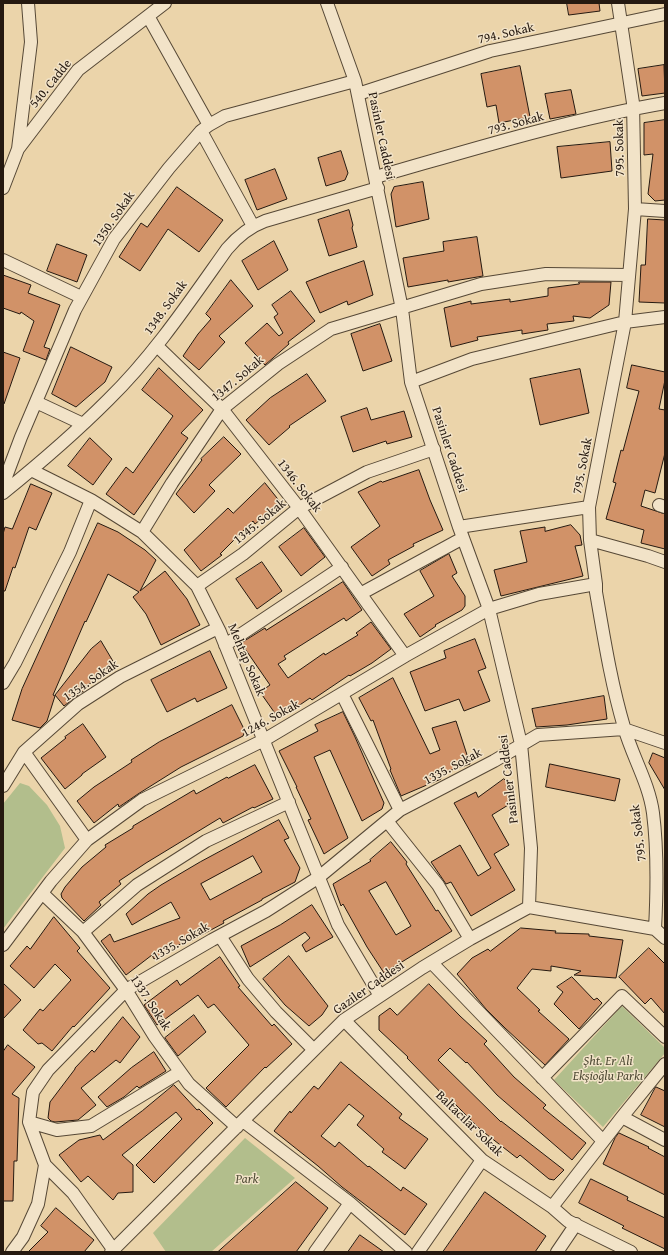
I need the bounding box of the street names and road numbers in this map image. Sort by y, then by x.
street label: 794. Sokak [476,20,536,48]
street label: 540. Cadde [27,57,75,111]
street label: Pasinler Caddesi [364,91,398,181]
street label: 793. Sokak [486,109,546,139]
street label: 795. Sokak [612,119,628,177]
street label: 1350. Sokak [89,189,139,249]
street label: 1348. Sokak [141,278,191,338]
street label: 1347. Sokak [209,353,267,405]
street label: Pasinler Caddesi [428,405,470,495]
street label: 795. Sokak [570,436,596,496]
street label: 1346. Sokak [273,456,325,516]
street label: 1345. Sokak [230,496,290,548]
street label: Mehtap Sokak [224,622,268,698]
street label: 1354. Sokak [60,657,122,705]
street label: 1246. Sokak [240,697,302,741]
street label: Pasinler Caddesi [496,734,522,824]
street label: 1335. Sokak [421,745,485,789]
street label: 795. Sokak [628,804,650,862]
street label: 1335. Sokak [150,919,212,965]
street label: Gaziler Caddesi [330,958,408,1018]
street label: 1337. Sokak [126,972,174,1034]
street label: Baltacılar Sokak [432,1088,506,1160]

